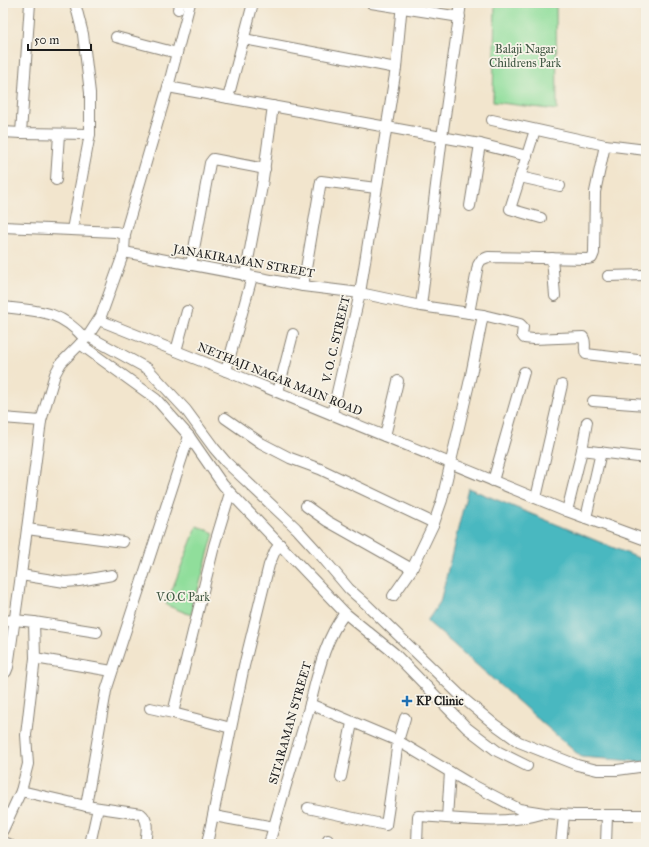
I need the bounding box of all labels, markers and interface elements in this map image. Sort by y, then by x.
scale bar [28,26,91,52]
text: 50 m [34,33,59,47]
park label: Balaji Nagar Childrens Park [489,42,561,70]
street label: JANAKIRAMAN STREET [170,241,316,281]
street label: V. O. C. STREET [319,294,353,385]
street label: NETHAJI NAGAR MAIN ROAD [195,339,364,419]
park label: V.O.C Park [155,590,210,604]
street label: SITARAMAN STREET [266,660,314,786]
place label: KP Clinic [416,694,464,708]
marker: KP Clinic [401,695,413,707]

